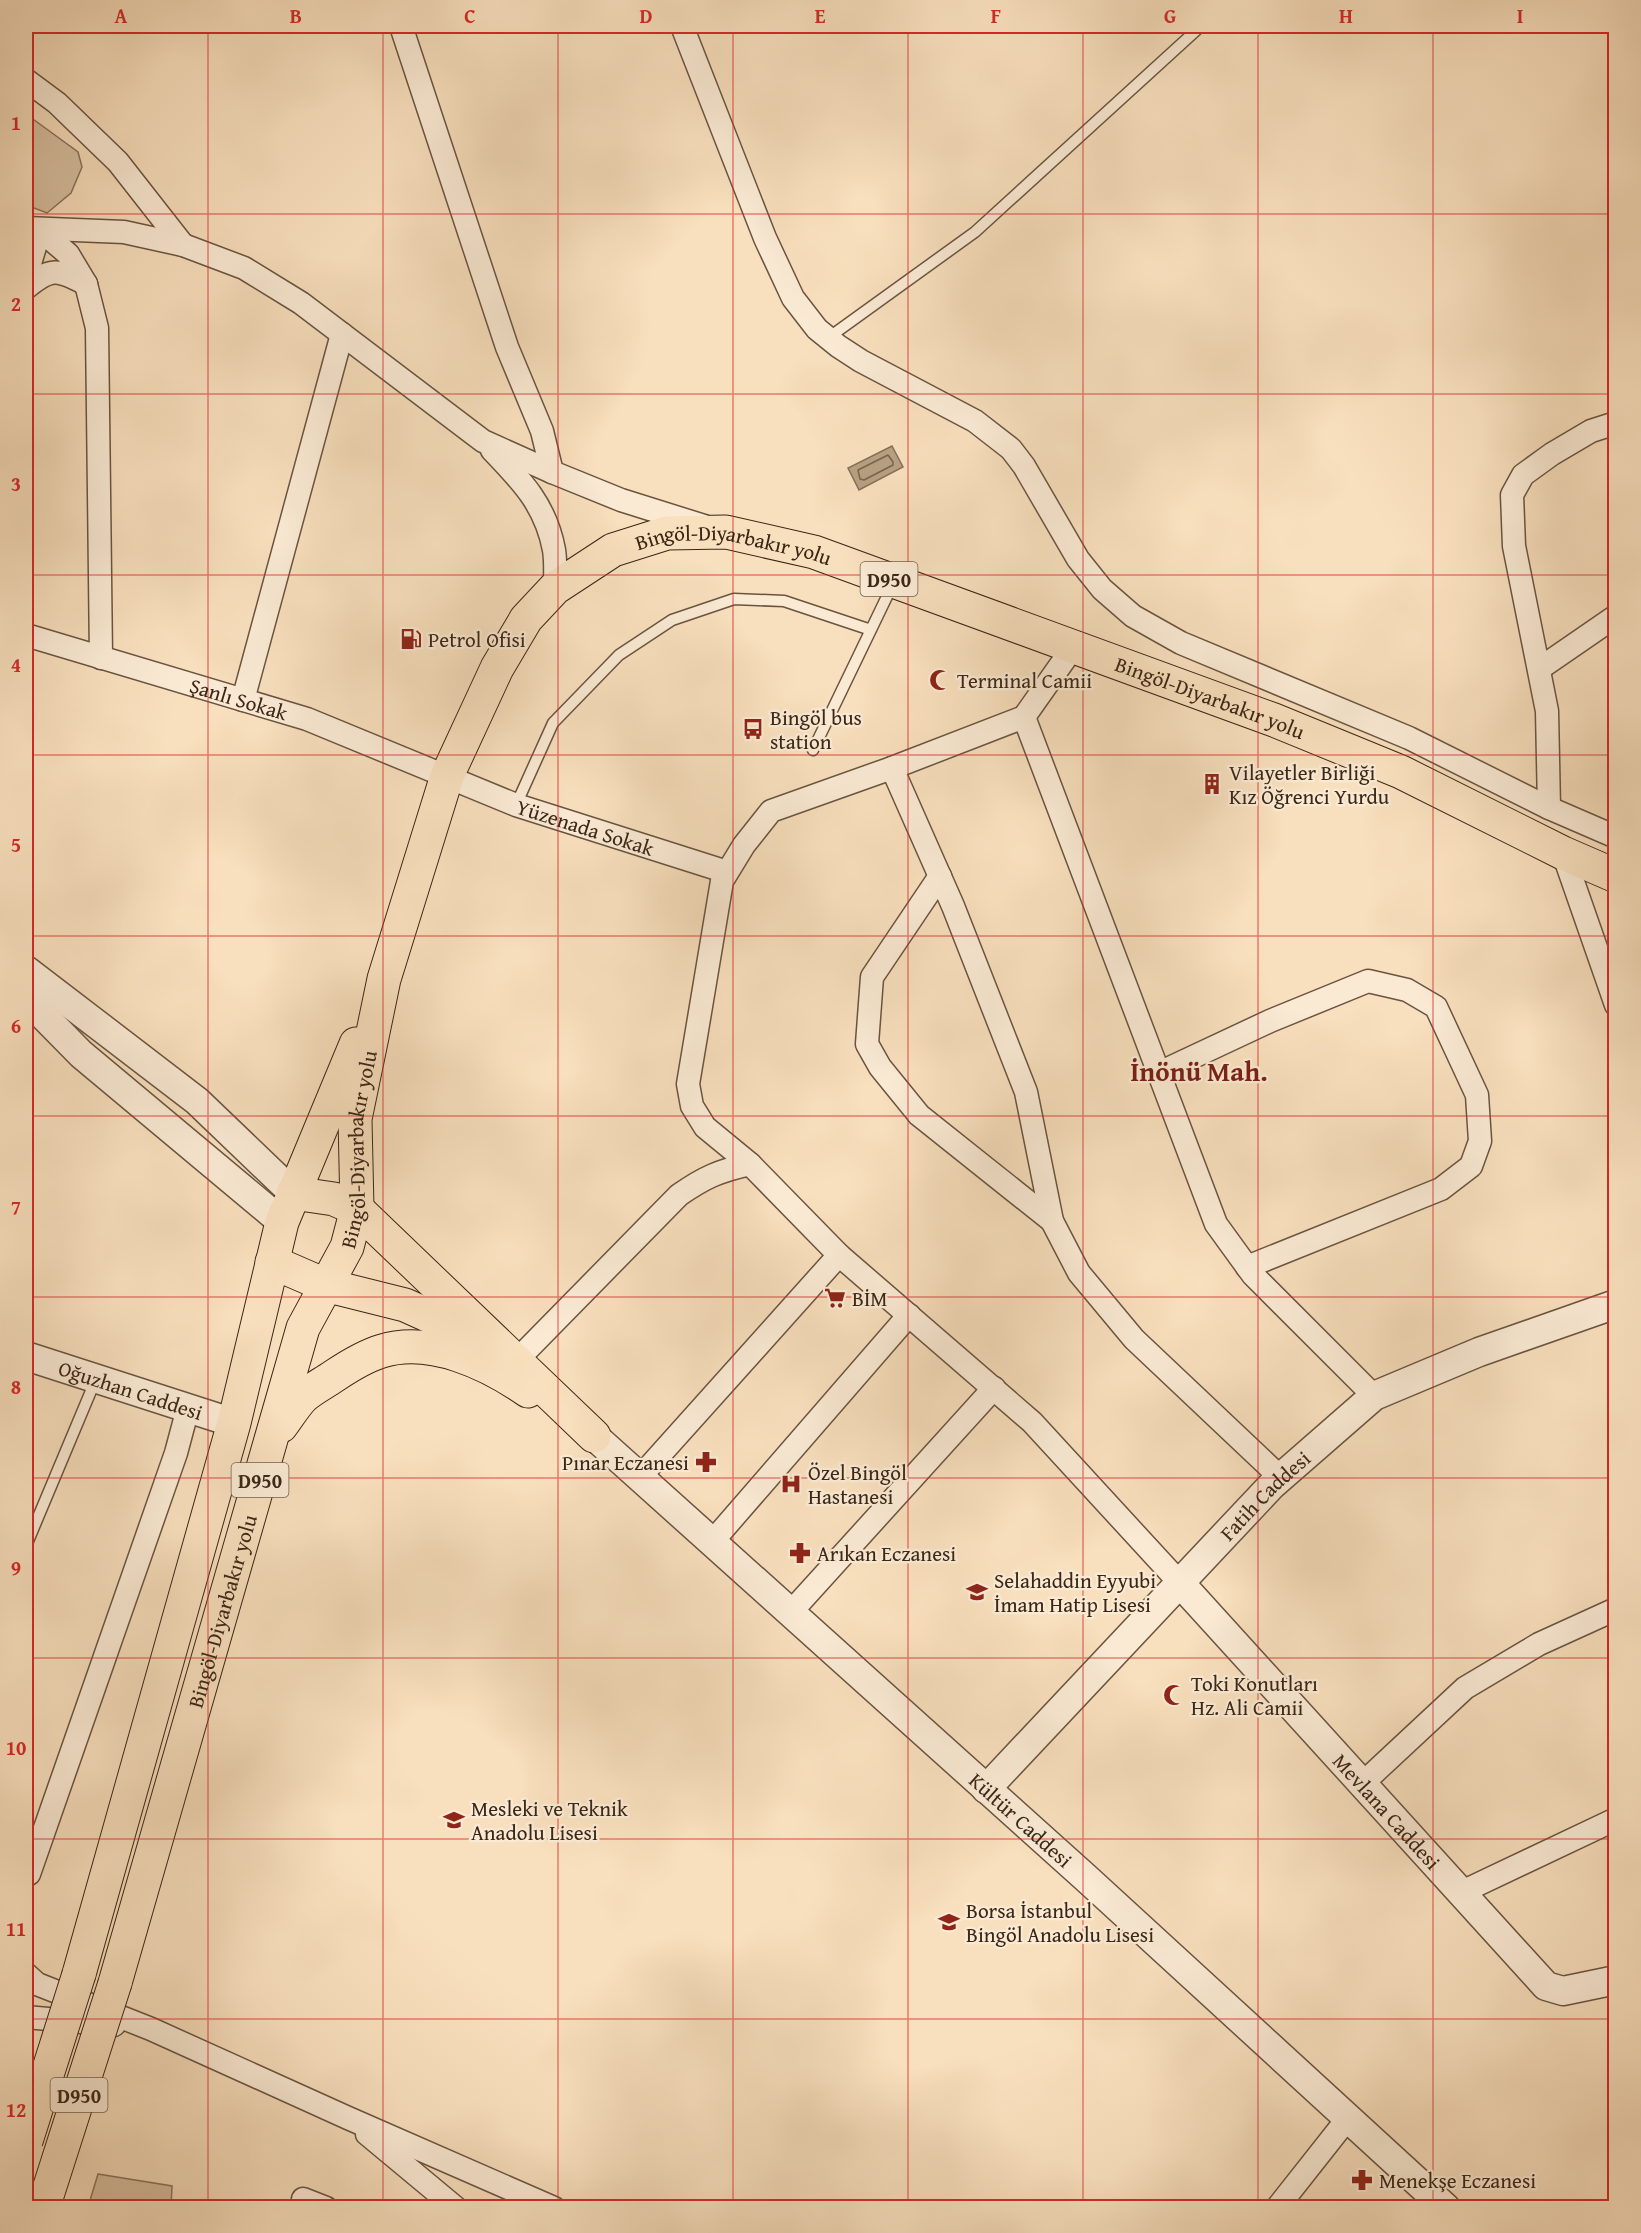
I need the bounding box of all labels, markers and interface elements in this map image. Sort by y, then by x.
text: A [115,1,128,30]
text: B [290,1,302,30]
text: C [464,1,476,30]
text: D [639,1,653,30]
text: E [815,1,826,30]
text: F [991,1,1001,30]
text: G [1164,1,1176,30]
text: H [1339,1,1353,30]
text: I [1517,1,1523,30]
text: 1 [11,108,21,137]
text: 2 [11,289,21,318]
text: 3 [11,469,21,498]
street label: Bingöl-Diyarbakır yolu [631,516,837,573]
road number: D950 [860,562,918,596]
place label: Petrol Ofisi [428,624,526,655]
fuel station icon: Petrol Ofisi [399,627,423,651]
street label: Bingöl-Diyarbakır yolu [1111,648,1310,747]
text: 4 [11,650,21,679]
place label: Terminal Camii [957,665,1092,696]
mosque icon: Terminal Camii [928,668,952,692]
street label: Şanlı Sokak [186,669,292,728]
place label: Bingöl bus station [770,702,862,757]
bus stop icon: Bingöl bus station [741,717,765,741]
place label: Vilayetler Birliği Kız Öğrenci Yurdu [1229,757,1390,812]
building icon: Vilayetler Birliği Kız Öğrenci Yurdu [1200,772,1224,796]
street label: Yüzenada Sokak [513,791,658,863]
text: 5 [11,830,21,859]
text: 6 [11,1011,21,1040]
street label: Bingöl-Diyarbakır yolu [332,1047,385,1252]
district label: İnönü Mah. [1130,1051,1268,1091]
text: 7 [11,1192,21,1221]
place label: BİM [852,1283,888,1314]
supermarket icon: BİM [823,1286,847,1310]
street label: Oğuzhan Caddesi [55,1352,207,1427]
text: 8 [11,1372,21,1401]
street label: Fatih Caddesi [1212,1443,1317,1547]
place label: Pınar Eczanesi [562,1447,689,1478]
pharmacy icon: Pınar Eczanesi [694,1450,718,1474]
place label: Özel Bingöl Hastanesi [808,1457,907,1512]
road number: D950 [232,1463,288,1497]
hospital icon: Özel Bingöl Hastanesi [779,1472,803,1496]
street label: Bingöl-Diyarbakır yolu [179,1510,264,1711]
place label: Arıkan Eczanesi [817,1538,956,1569]
pharmacy icon: Arıkan Eczanesi [788,1541,812,1565]
text: 9 [11,1553,21,1582]
place label: Selahaddin Eyyubi İmam Hatip Lisesi [994,1565,1156,1620]
school or university icon: Selahaddin Eyyubi İmam Hatip Lisesi [965,1580,989,1604]
place label: Toki Konutları Hz. Ali Camii [1191,1668,1318,1723]
mosque icon: Toki Konutları Hz. Ali Camii [1162,1683,1186,1707]
text: 10 [6,1733,26,1762]
street label: Mevlana Caddesi [1326,1746,1448,1876]
street label: Kültür Caddesi [962,1765,1080,1875]
place label: Mesleki ve Teknik Anadolu Lisesi [471,1793,628,1848]
school or university icon: Mesleki ve Teknik Anadolu Lisesi [442,1808,466,1832]
place label: Borsa İstanbul Bingöl Anadolu Lisesi [966,1895,1154,1950]
school or university icon: Borsa İstanbul Bingöl Anadolu Lisesi [937,1910,961,1934]
text: 11 [6,1914,26,1943]
road number: D950 [50,2078,107,2112]
text: 12 [6,2095,26,2124]
place label: Menekşe Eczanesi [1379,2165,1536,2196]
pharmacy icon: Menekşe Eczanesi [1350,2168,1374,2192]

